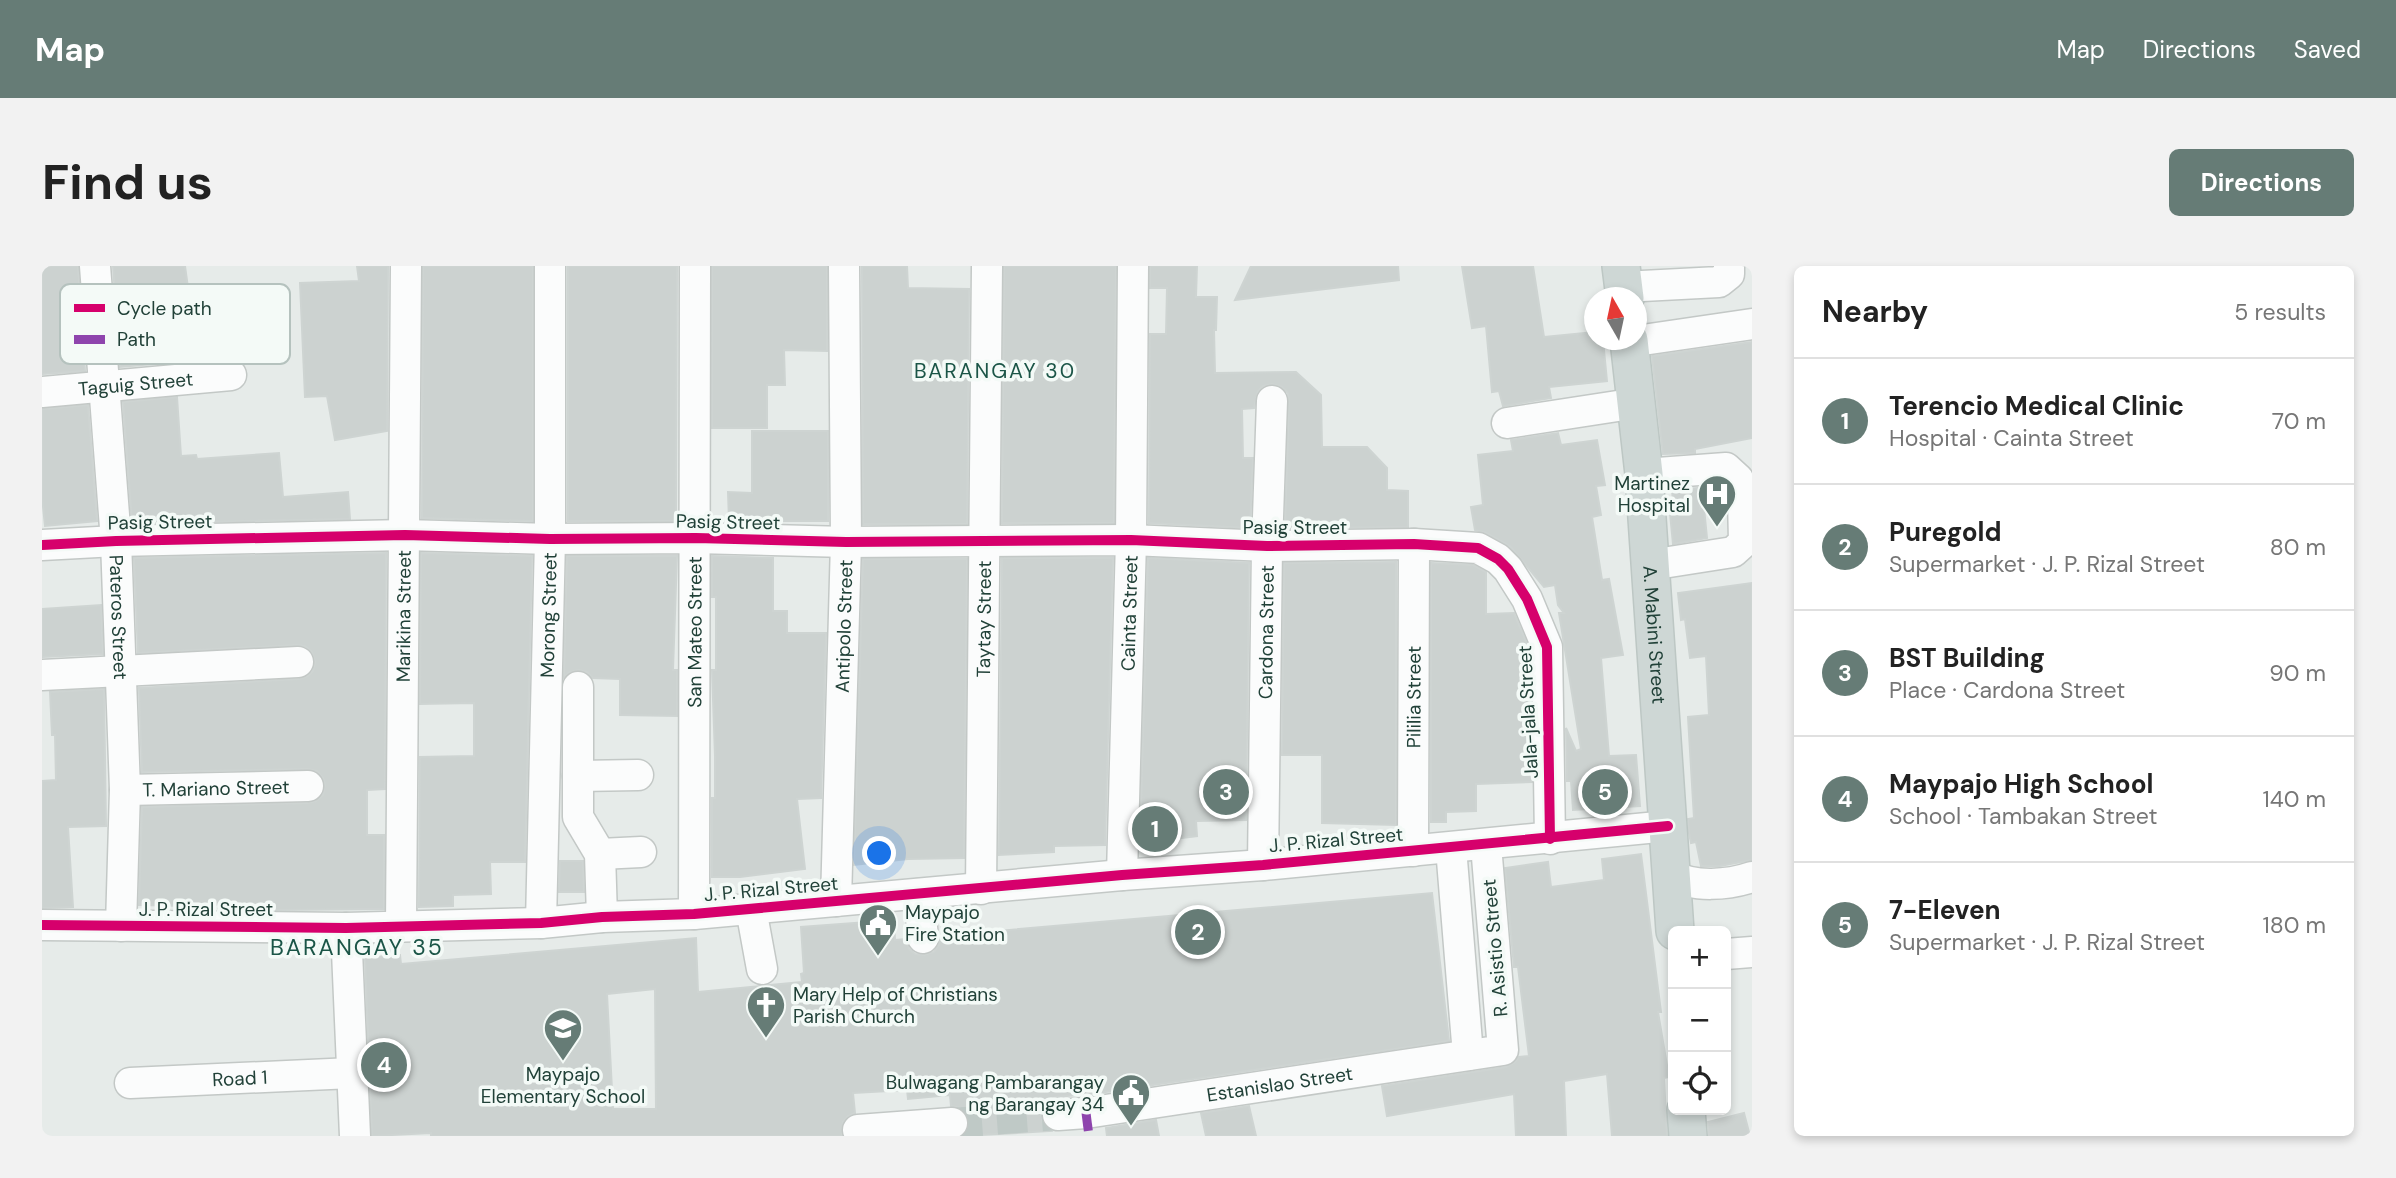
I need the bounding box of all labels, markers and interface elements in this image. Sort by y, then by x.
text: Map [35,28,105,71]
text: Map [2057,34,2105,65]
text: Directions [2143,34,2256,65]
text: Saved [2294,34,2361,65]
button: Directions [2169,149,2354,216]
text: Find us [42,150,213,214]
legend [60,284,290,364]
north arrow [1584,287,1647,350]
text: Nearby [1822,292,1928,331]
text: Cycle path [117,296,212,321]
text: 5 results [2234,297,2326,327]
text: Path [117,327,156,352]
district label: BARANGAY 30 [914,357,1076,385]
street label: Taguig Street [77,366,194,401]
text: Terencio Medical Clinic [1889,389,2184,423]
text: 1 [1841,406,1849,436]
text: 70 m [2272,406,2326,436]
text: Hospital · Cainta Street [1889,423,2134,453]
place label: Martinez Hospital [1614,471,1690,518]
hospital icon: Martinez Hospital [1696,473,1738,528]
street label: Pasig Street [108,509,212,535]
street label: Pasig Street [676,509,780,535]
street label: Pasig Street [1243,515,1347,540]
text: Puregold [1889,515,2002,549]
text: 2 [1838,532,1852,562]
text: 80 m [2270,532,2326,562]
text: Supermarket · J. P. Rizal Street [1889,549,2205,579]
street label: Marikina Street [390,550,416,682]
street label: Morong Street [534,552,562,678]
street label: Pateros Street [104,554,134,680]
street label: Cainta Street [1115,555,1143,672]
street label: San Mateo Street [682,556,707,708]
street label: Antipolo Street [829,559,858,693]
street label: Taytay Street [971,560,997,678]
street label: Cardona Street [1253,565,1279,699]
street label: A. Mabini Street [1638,565,1672,705]
text: BST Building [1889,641,2045,675]
street label: Jala-jala Street [1512,645,1544,779]
street label: Pililia Street [1401,646,1426,748]
text: 3 [1838,658,1852,688]
text: 90 m [2269,658,2326,688]
text: Place · Cardona Street [1889,675,2125,705]
pin: 3 [1203,766,1249,818]
pin: 5 [1582,766,1628,818]
text: Maypajo High School [1889,767,2153,801]
street label: T. Mariano Street [142,774,290,802]
text: 4 [1838,784,1852,814]
text: 140 m [2263,784,2326,814]
text: School · Tambakan Street [1889,801,2158,831]
pin: 1 [1132,803,1178,855]
street label: J. P. Rizal Street [1268,822,1404,858]
your location [862,836,896,870]
street label: J. P. Rizal Street [703,871,839,907]
street label: R. Asistio Street [1477,878,1513,1018]
text: 7-Eleven [1889,893,2001,927]
street label: J. P. Rizal Street [139,897,273,922]
place label: Maypajo Fire Station [905,900,1005,947]
public building icon: Maypajo Fire Station [857,902,899,957]
pin: 2 [1175,906,1221,958]
text: 5 [1838,910,1852,940]
text: 180 m [2262,910,2326,940]
map controls [1668,926,1731,1115]
button: + [1668,926,1731,989]
text: Supermarket · J. P. Rizal Street [1889,927,2205,957]
district label: BARANGAY 35 [270,932,444,962]
place label: Mary Help of Christians Parish Church [793,982,998,1029]
church icon: Mary Help of Christians Parish Church [745,984,787,1039]
button: − [1668,989,1731,1052]
school or university icon: Maypajo Elementary School [542,1007,584,1062]
pin: 4 [361,1039,407,1091]
button: locate [1668,1052,1731,1115]
street label: Estanislao Street [1205,1060,1355,1107]
place label: Maypajo Elementary School [481,1062,645,1109]
street label: Road 1 [212,1064,268,1092]
place label: Bulwagang Pambarangay ng Barangay 34 [886,1070,1104,1117]
public building icon: Bulwagang Pambarangay ng Barangay 34 [1110,1072,1152,1127]

